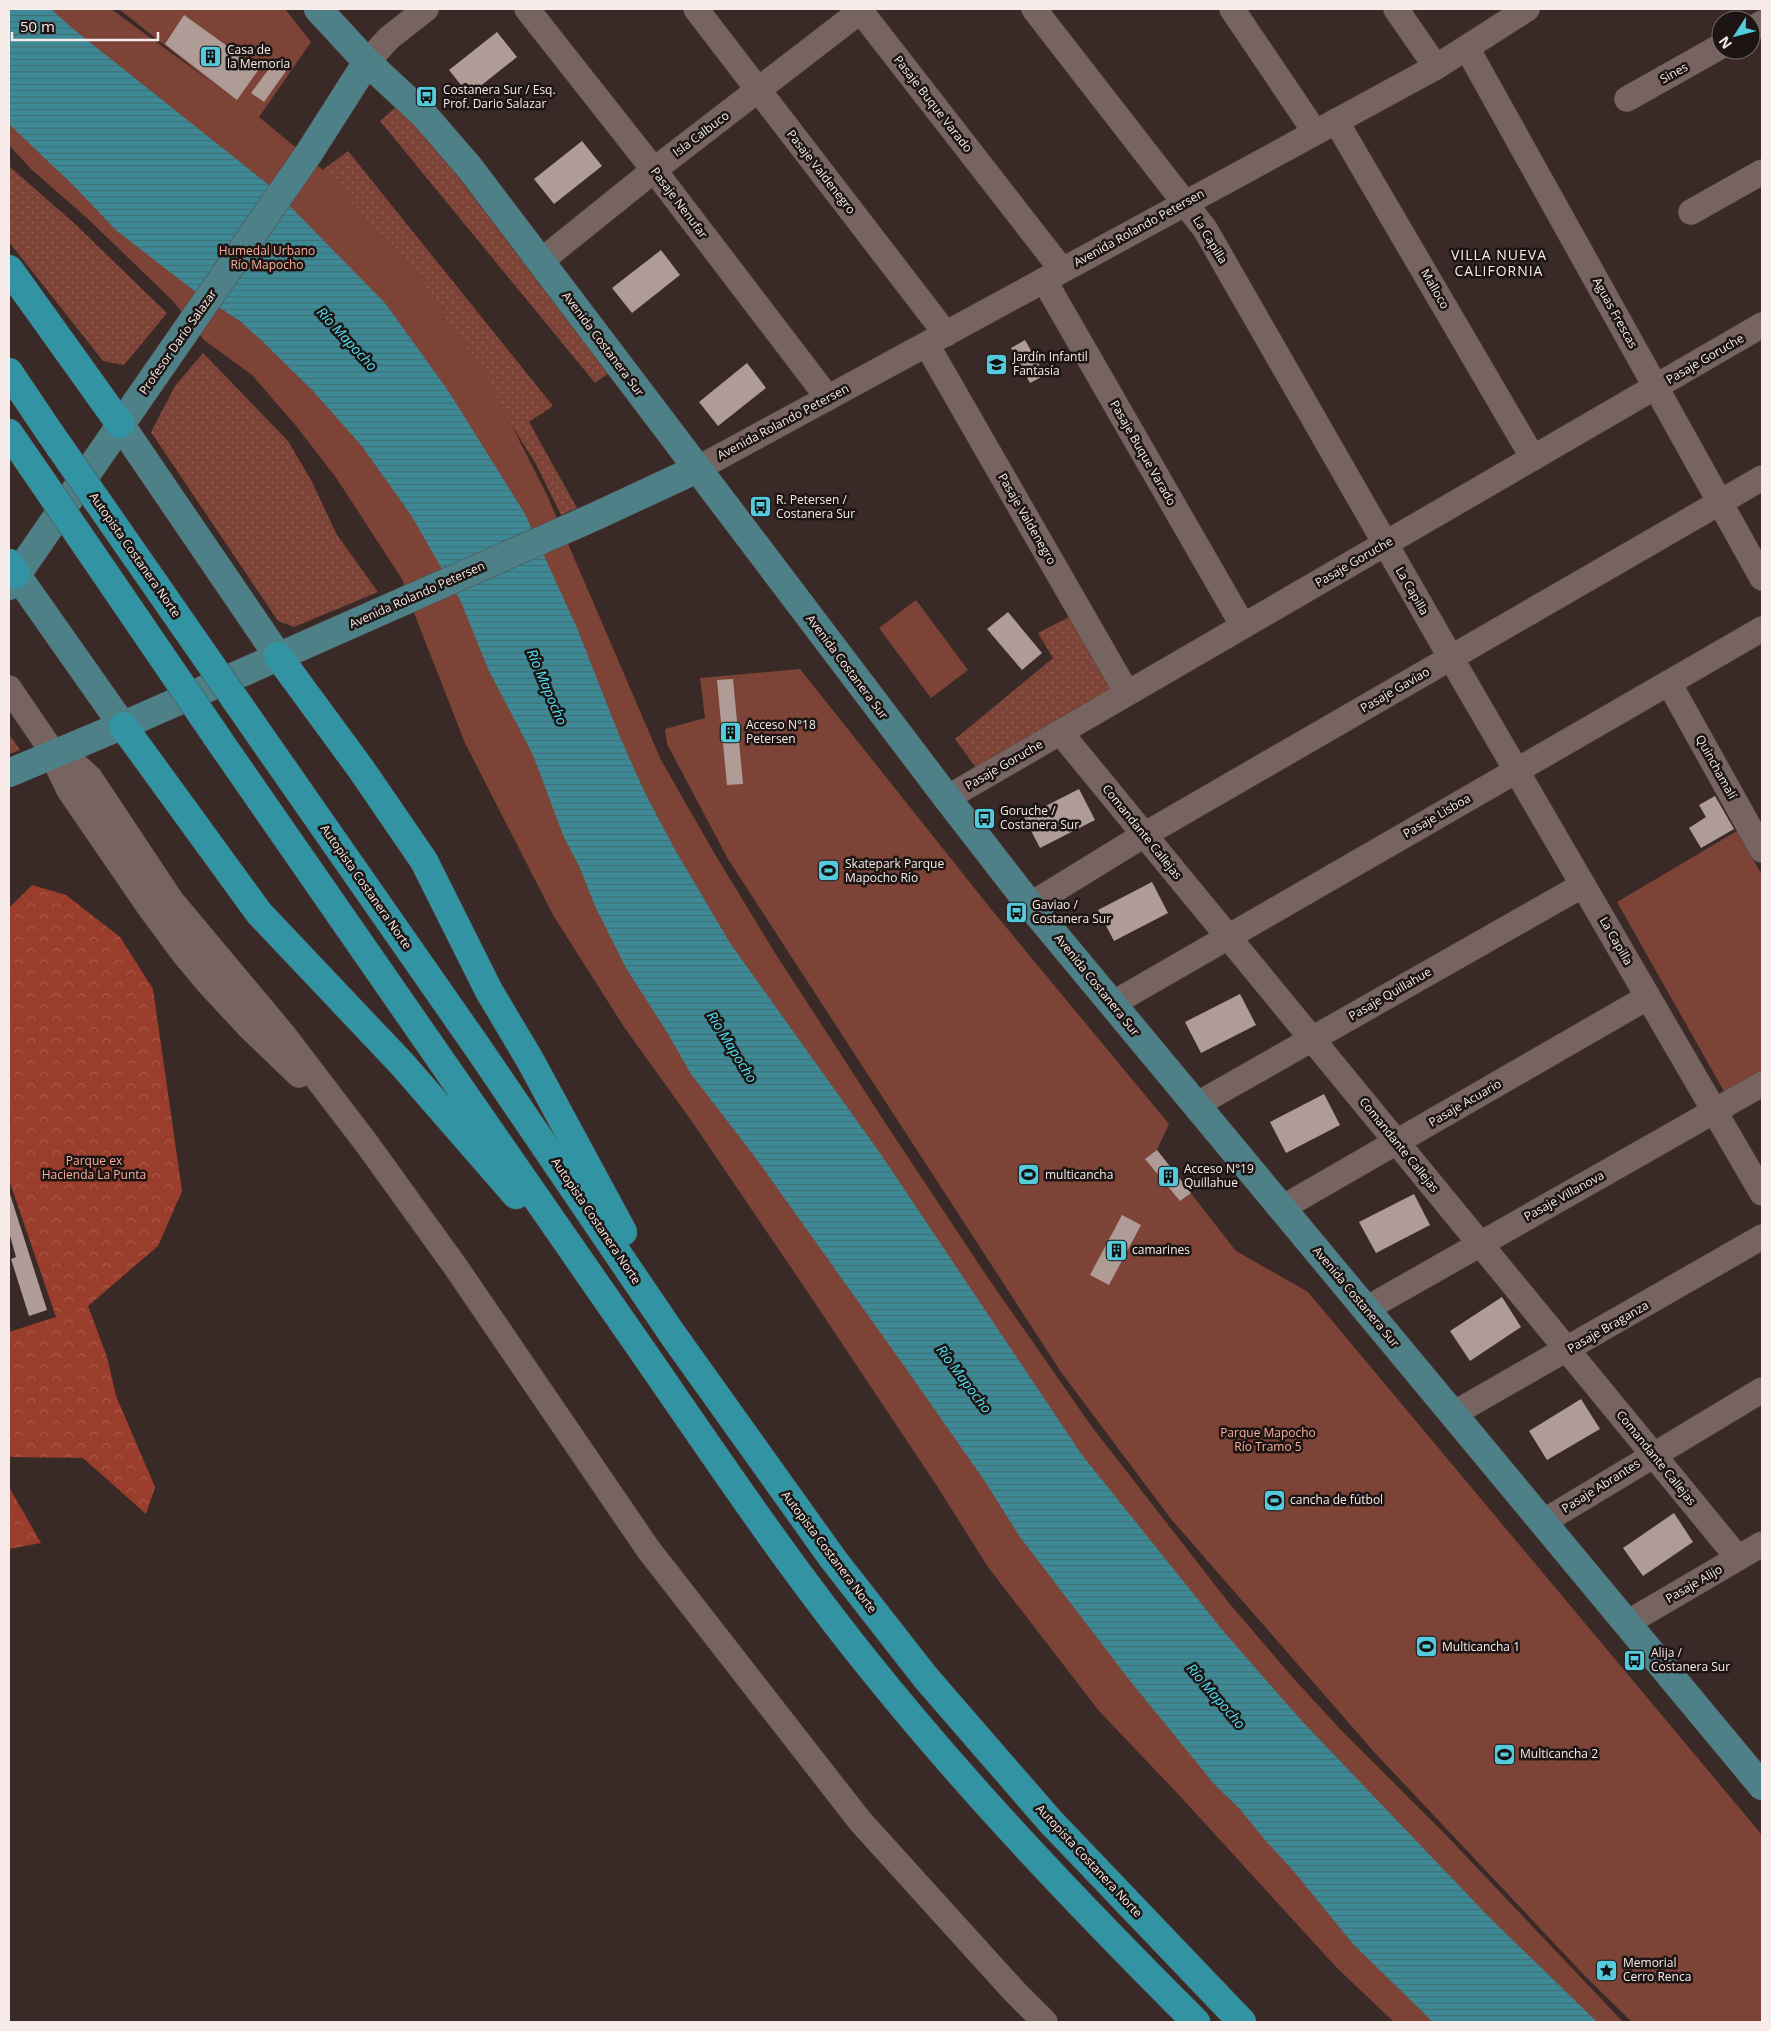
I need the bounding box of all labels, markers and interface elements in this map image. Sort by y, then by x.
scale bar [12,10,159,42]
north arrow [1711,10,1761,60]
text: 50 m [20,16,55,36]
text: N [1714,33,1736,53]
place label: Casa de la Memoria [227,41,290,72]
building icon: Casa de la Memoria [199,45,223,69]
street label: Pasaje Buque Varado [890,52,977,156]
street label: Sines [1657,58,1691,87]
place label: Costanera Sur / Esq. Prof. Dario Salazar [443,81,556,112]
bus stop icon: Costanera Sur / Esq. Prof. Dario Salazar [415,85,439,109]
street label: Isla Calbuco [669,107,732,160]
street label: Pasaje Valdenegro [783,126,860,217]
street label: Pasaje Nenufar [647,164,712,242]
street label: Avenida Rolando Petersen [1070,185,1207,271]
street label: La Capilla [1189,213,1232,267]
park label: Humedal Urbano Río Mapocho [219,242,315,273]
district label: VILLA NUEVA CALIFORNIA [1451,245,1547,280]
street label: Malloco [1417,266,1454,312]
street label: Aguas Frescas [1589,274,1642,352]
street label: Profesor Darío Salazar [135,286,220,398]
street label: Avenida Costanera Sur [558,288,648,400]
water label: Río Mapocho [313,303,382,375]
street label: Pasaje Goruche [1663,329,1747,388]
place label: Jardín Infantil Fantasía [1012,348,1088,379]
school or university icon: Jardín Infantil Fantasía [985,352,1009,376]
street label: Avenida Rolando Petersen [714,380,852,464]
street label: Pasaje Buque Varado [1106,397,1180,508]
street label: Pasaje Valdenegro [994,470,1061,568]
street label: Autopista Costanera Norte [86,489,185,621]
place label: R. Petersen / Costanera Sur [776,491,855,522]
bus stop icon: R. Petersen / Costanera Sur [748,495,772,519]
street label: Pasaje Goruche [1312,532,1396,591]
street label: Avenida Rolando Petersen [346,557,487,632]
street label: La Capilla [1392,563,1433,618]
street label: Avenida Costanera Sur [802,611,892,723]
water label: Río Mapocho [523,646,572,728]
street label: Pasaje Gaviao [1357,663,1433,716]
place label: Acceso N°18 Petersen [746,716,816,747]
building icon: Acceso N°18 Petersen [718,720,742,744]
street label: Quinchamalí [1692,732,1741,803]
street label: Pasaje Goruche [962,735,1046,794]
street label: Comandante Callejas [1099,781,1186,883]
street label: Pasaje Lisboa [1400,789,1474,842]
place label: Goruche / Costanera Sur [1000,802,1079,833]
bus stop icon: Goruche / Costanera Sur [972,806,996,830]
street label: Autopista Costanera Norte [317,821,416,953]
place label: Skatepark Parque Mapocho Río [845,855,944,886]
sports icon: Skatepark Parque Mapocho Río [817,859,841,883]
place label: Gaviao / Costanera Sur [1032,896,1111,927]
bus stop icon: Gaviao / Costanera Sur [1004,900,1028,924]
street label: La Capilla [1596,913,1637,968]
street label: Avenida Costanera Sur [1051,930,1144,1039]
street label: Pasaje Quillahue [1345,963,1435,1024]
water label: Río Mapocho [703,1007,762,1086]
street label: Pasaje Acuario [1425,1075,1504,1130]
street label: Comandante Callejas [1356,1094,1443,1196]
park label: Parque ex Hacienda La Punta [42,1152,146,1183]
street label: Autopista Costanera Norte [548,1154,645,1287]
place label: Acceso N°19 Quillahue [1184,1160,1254,1191]
sports icon: multicancha [1017,1163,1041,1187]
building icon: Acceso N°19 Quillahue [1156,1164,1180,1188]
place label: multicancha [1045,1166,1113,1183]
street label: Pasaje Villanova [1521,1166,1607,1225]
building icon: camarines [1104,1238,1128,1262]
place label: camarines [1132,1241,1190,1258]
street label: Avenida Costanera Sur [1309,1243,1404,1351]
street label: Pasaje Braganza [1564,1296,1652,1357]
water label: Río Mapocho [932,1341,996,1417]
street label: Comandante Callejas [1613,1407,1700,1509]
park label: Parque Mapocho Río Tramo 5 [1220,1424,1316,1455]
street label: Pasaje Abrantes [1558,1454,1644,1517]
street label: Autopista Costanera Norte [778,1487,881,1617]
sports icon: cancha de fútbol [1262,1488,1286,1512]
place label: cancha de fútbol [1290,1491,1383,1508]
street label: Pasaje Alijo [1662,1560,1725,1607]
sports icon: Multicancha 1 [1414,1635,1438,1659]
place label: Multicancha 1 [1442,1638,1520,1655]
place label: Alija / Costanera Sur [1651,1644,1730,1675]
bus stop icon: Alija / Costanera Sur [1623,1648,1647,1672]
water label: Río Mapocho [1183,1659,1250,1733]
sports icon: Multicancha 2 [1492,1742,1516,1766]
place label: Multicancha 2 [1520,1745,1598,1762]
street label: Autopista Costanera Norte [1032,1800,1147,1921]
place label: Memorial Cerro Renca [1623,1954,1691,1985]
place icon: Memorial Cerro Renca [1595,1958,1619,1982]

